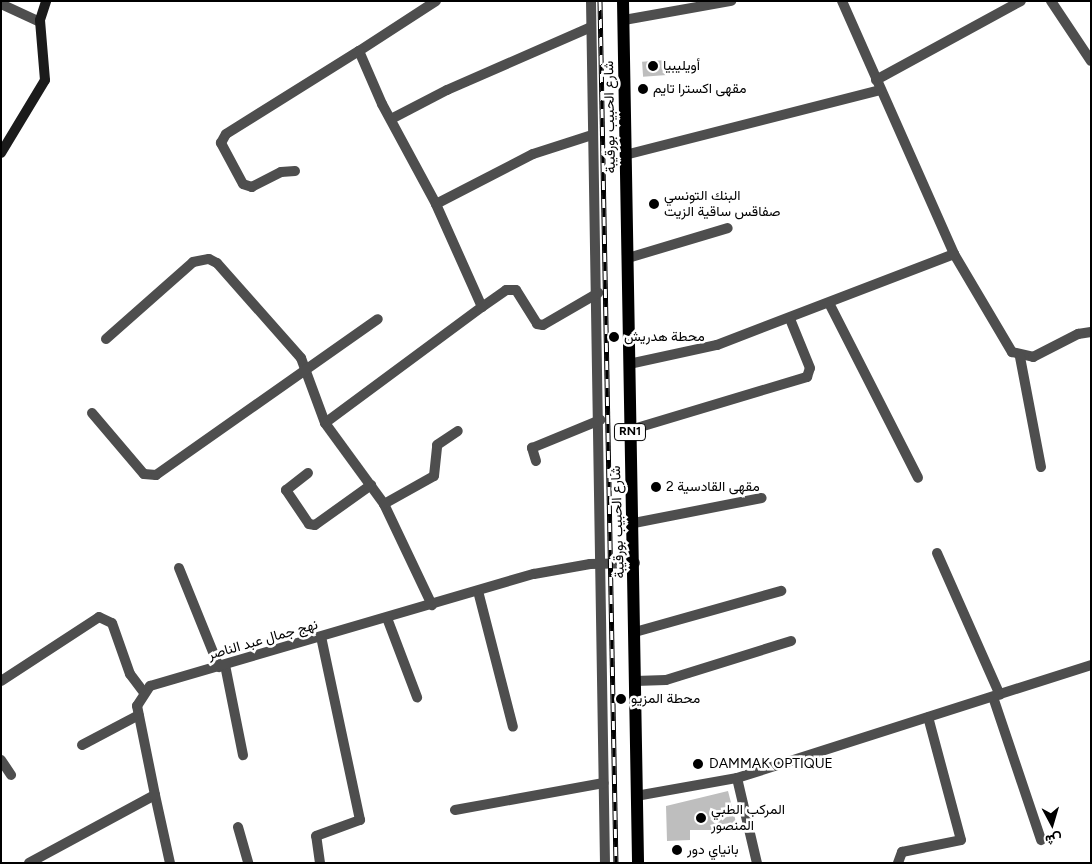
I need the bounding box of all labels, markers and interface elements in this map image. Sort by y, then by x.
place label: أويليبيا [663,58,700,74]
marker: أويليبيا [647,60,659,72]
street label: شارع الحبيب بورقيبة [601,61,619,173]
place label: مقهى اكسترا تايم [653,81,746,97]
marker: مقهى اكسترا تايم [637,83,649,95]
place label: البنك التونسي صفاقس ساقية الزيت [664,188,780,220]
marker: البنك التونسي صفاقس ساقية الزيت [648,198,660,210]
place label: محطة هدريش [624,329,705,345]
marker: محطة هدريش [608,331,620,343]
road number: RN1 [614,422,646,442]
street label: شارع الحبيب بورقيبة [608,465,628,579]
place label: مقهى القادسية 2 [666,479,760,495]
marker: مقهى القادسية 2 [650,481,662,493]
street label: نهج جمال عبد الناصر [206,616,320,664]
place label: محطة المزيو [631,691,700,707]
marker: محطة المزيو [615,693,627,705]
place label: DAMMAK OPTIQUE [709,756,833,772]
marker: DAMMAK OPTIQUE [691,757,705,771]
north arrow [1027,799,1077,849]
place label: المركب الطبي المنصور [711,802,785,834]
marker: المركب الطبي المنصور [695,812,707,824]
text: ش [1044,830,1063,849]
place label: بانياي دور [687,842,739,858]
marker: بانياي دور [671,844,683,856]

